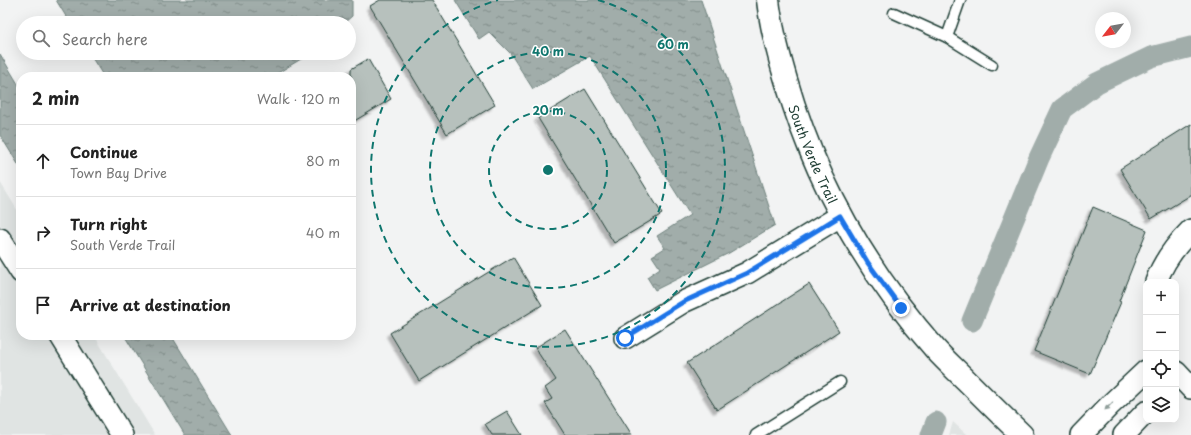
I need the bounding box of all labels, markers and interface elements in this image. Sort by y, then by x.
north arrow [1095,12,1131,48]
search box [16,16,356,60]
icon: search [30,27,52,49]
text: Search here [62,27,148,50]
text: 60 m [657,35,689,53]
text: 40 m [532,42,564,60]
text: 2 min [32,85,79,111]
text: Walk · 120 m [257,89,340,108]
text: 20 m [532,101,564,119]
street label: South Verde Trail [785,102,843,206]
text: Continue [70,140,138,163]
icon: ahead [32,150,54,172]
text: 80 m [306,151,340,170]
text: Town Bay Drive [70,163,167,182]
centre of rings [541,163,555,177]
text: Turn right [70,212,147,235]
icon: right [32,222,54,244]
text: 40 m [306,223,340,242]
text: South Verde Trail [70,235,175,254]
map controls [1143,279,1179,423]
button: + [1143,279,1179,315]
text: Arrive at destination [70,293,231,316]
icon: arrive [32,294,54,316]
route end [892,299,910,317]
button: − [1143,315,1179,351]
route start [616,329,634,347]
button: locate [1143,351,1179,387]
button: layers [1143,387,1179,423]
one-way arrow [1104,401,1114,411]

